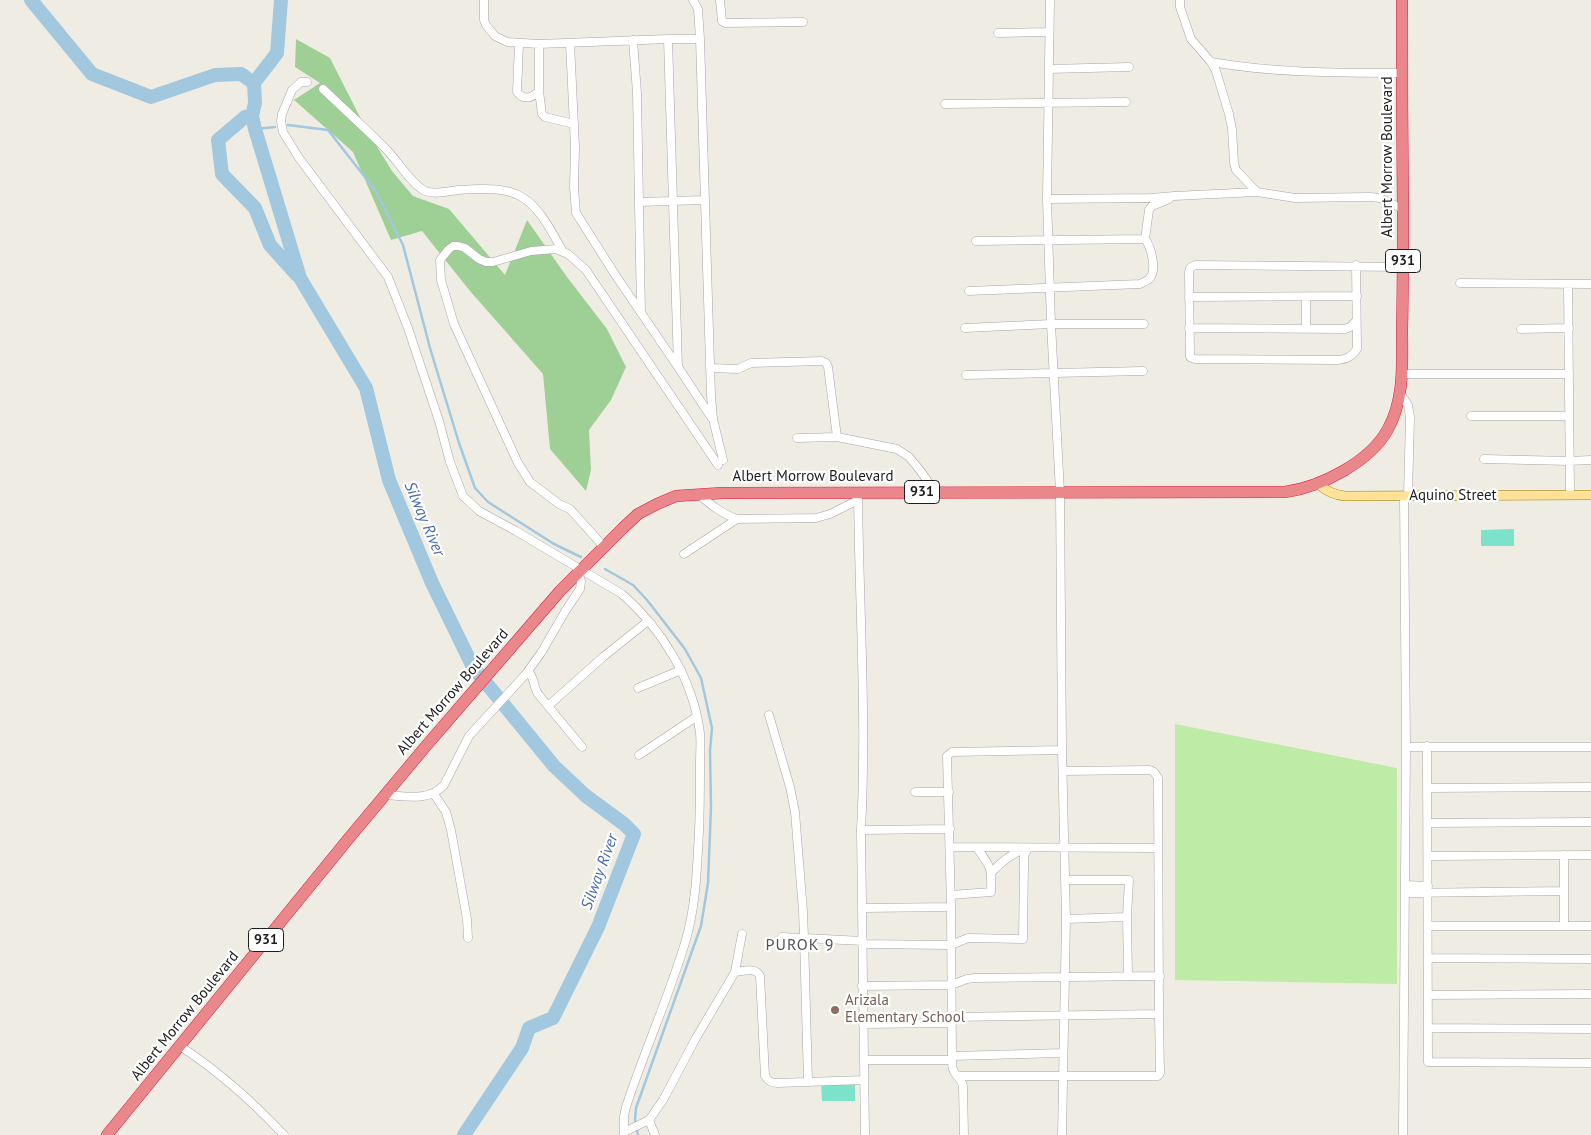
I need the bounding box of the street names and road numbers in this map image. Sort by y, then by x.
street label: Albert Morrow Boulevard [1379,77,1397,237]
road number: 931 [1386,250,1420,272]
street label: Albert Morrow Boulevard [733,468,893,486]
road number: 931 [904,481,940,504]
street label: Aquino Street [1409,487,1497,505]
street label: Albert Morrow Boulevard [393,625,513,759]
road number: 931 [248,928,284,952]
street label: Albert Morrow Boulevard [127,948,243,1084]

